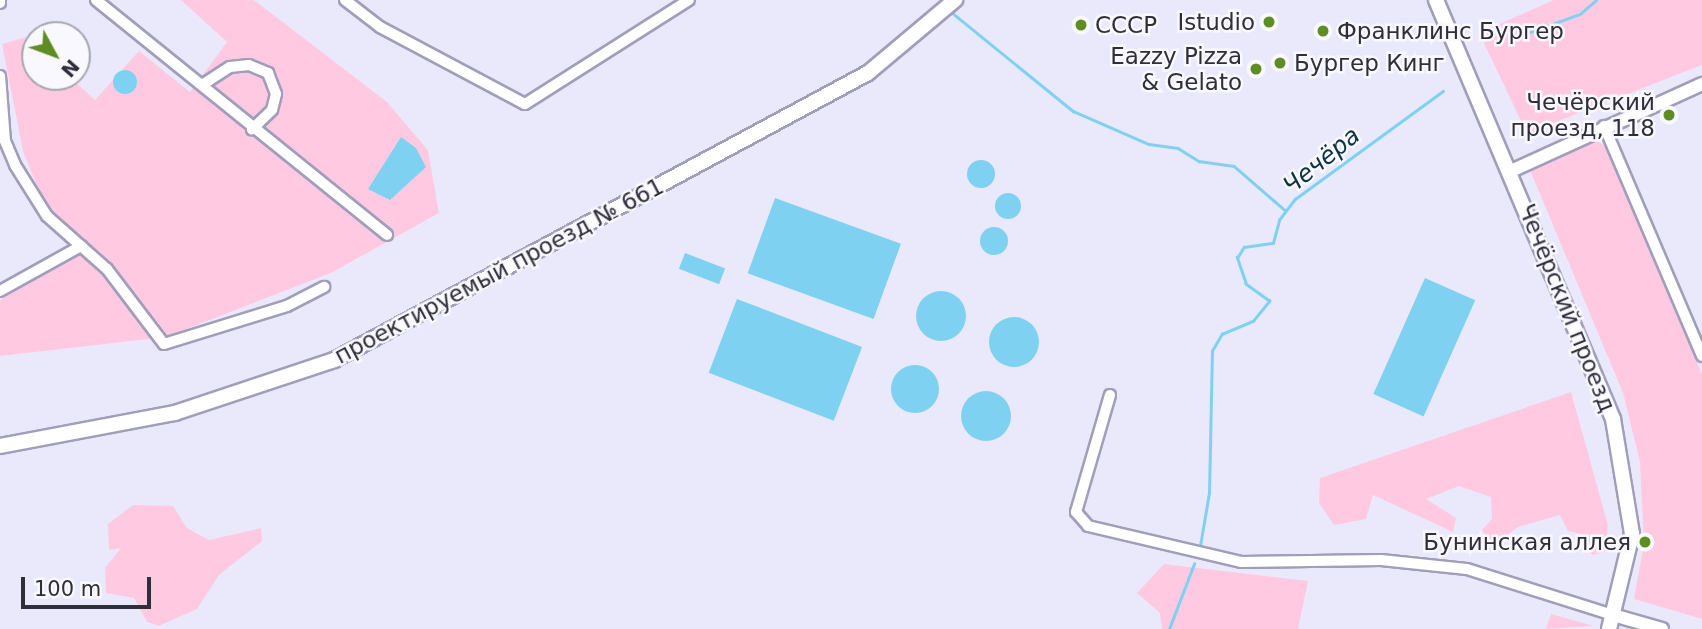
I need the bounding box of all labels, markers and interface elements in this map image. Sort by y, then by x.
place label: Istudio [1178,8,1255,36]
place label: СССР [1095,11,1157,39]
marker: Istudio [1261,14,1277,30]
marker: СССР [1073,17,1089,33]
place label: Франклинс Бургер [1337,17,1564,45]
north arrow [21,21,91,91]
marker: Франклинс Бургер [1315,23,1331,39]
place label: Eazzy Pizza & Gelato [1110,42,1242,96]
place label: Бургер Кинг [1294,49,1445,77]
text: N [57,55,84,82]
marker: Бургер Кинг [1272,55,1288,71]
marker: Eazzy Pizza & Gelato [1248,61,1264,77]
place label: Чечёрский проезд, 118 [1510,88,1655,142]
marker: Чечёрский проезд, 118 [1661,107,1677,123]
water label: Чечёра [1278,121,1366,201]
street label: проектируемый проезд № 661 [330,172,668,370]
street label: Чечёрский проезд [1513,200,1621,416]
place label: Бунинская аллея [1423,528,1631,556]
marker: Бунинская аллея [1637,534,1653,550]
scale bar [24,562,154,606]
text: 100 m [34,577,101,601]

